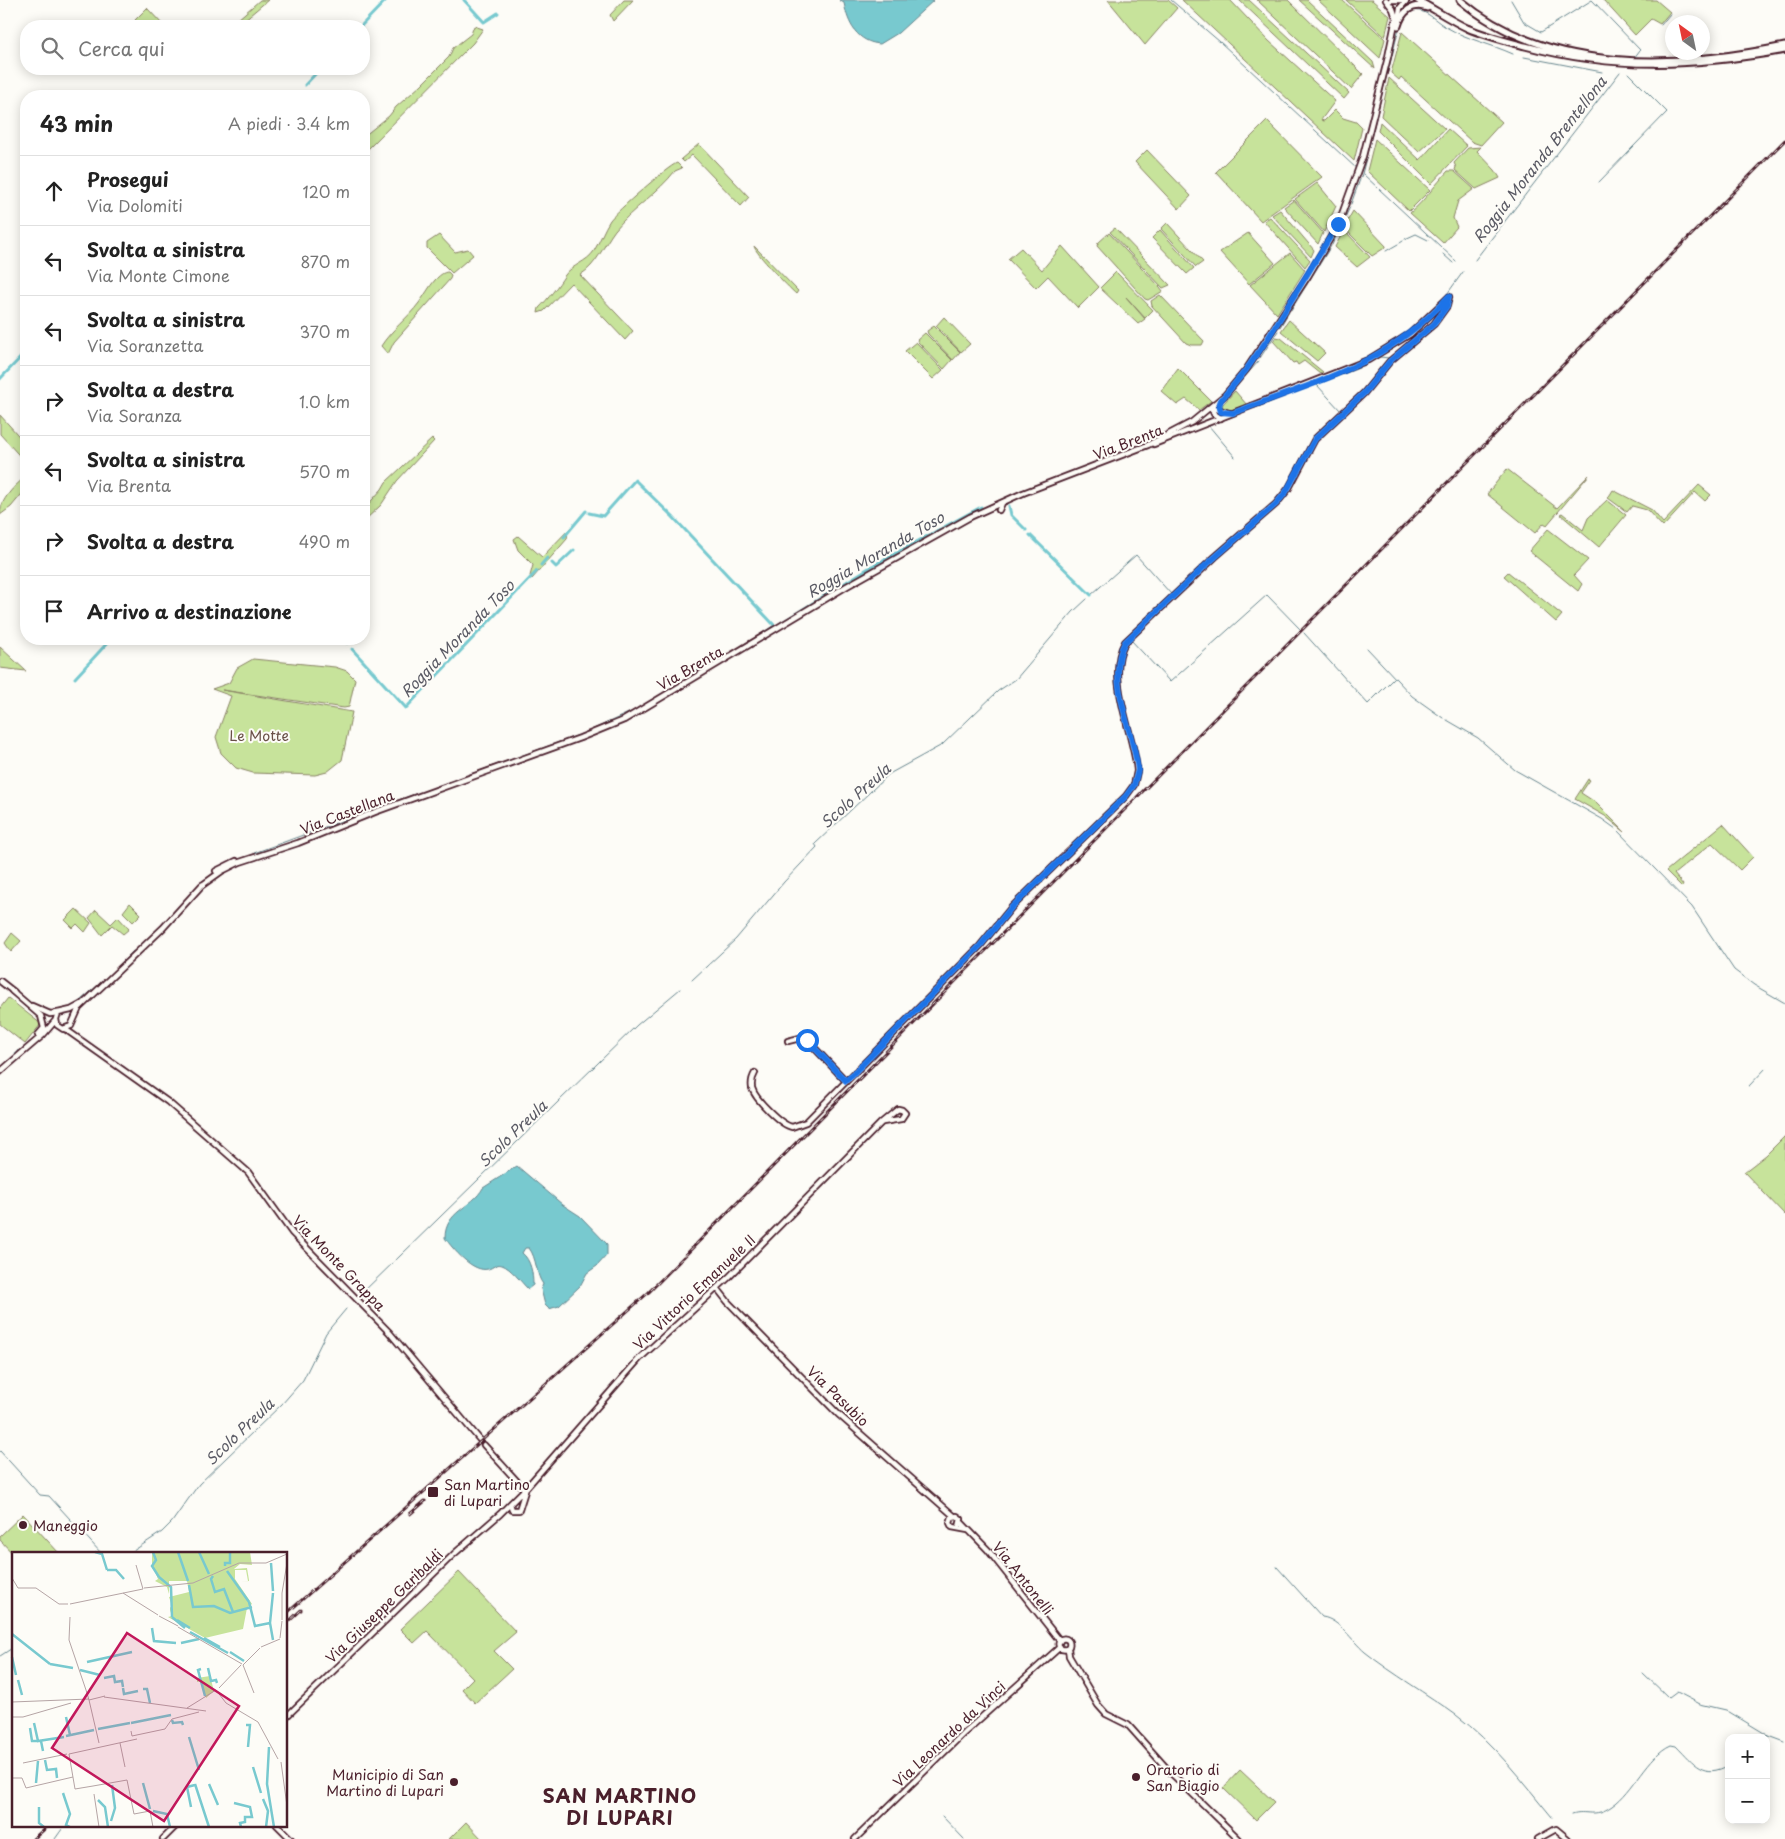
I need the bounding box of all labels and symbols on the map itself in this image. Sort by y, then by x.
north arrow [1665,15,1710,60]
water label: Roggia Moranda Brentellona [1467,70,1612,247]
route end [1327,213,1350,236]
street label: Via Brenta [1090,419,1166,465]
water label: Roggia Moranda Toso [802,504,949,603]
water label: Roggia Moranda Toso [395,573,520,702]
street label: Via Brenta [653,640,727,695]
park label: Le Motte [229,725,289,746]
water label: Scolo Preula [815,757,896,833]
street label: Via Castellana [297,784,397,840]
route start [796,1029,819,1052]
water label: Scolo Preula [472,1094,552,1172]
street label: Via Monte Grappa [288,1210,391,1316]
street label: Via Vittorio Emanuele II [628,1230,760,1354]
street label: Via Pasubio [802,1361,874,1431]
water label: Scolo Preula [199,1392,279,1470]
place label: San Martino di Lupari [444,1474,530,1511]
marker: San Martino di Lupari [426,1485,440,1499]
place label: Maneggio [33,1515,98,1536]
marker: Maneggio [17,1519,29,1531]
street label: Via Antonelli [988,1537,1058,1619]
street label: Via Giuseppe Garibaldi [321,1544,447,1668]
inset map [12,1552,288,1826]
street label: Via Leonardo da Vinci [888,1676,1010,1792]
place label: Oratorio di San Biagio [1146,1759,1220,1796]
place label: Municipio di San Martino di Lupari [326,1764,444,1801]
marker: Oratorio di San Biagio [1130,1771,1142,1783]
marker: Municipio di San Martino di Lupari [448,1776,460,1788]
district label: SAN MARTINO DI LUPARI [543,1781,697,1831]

